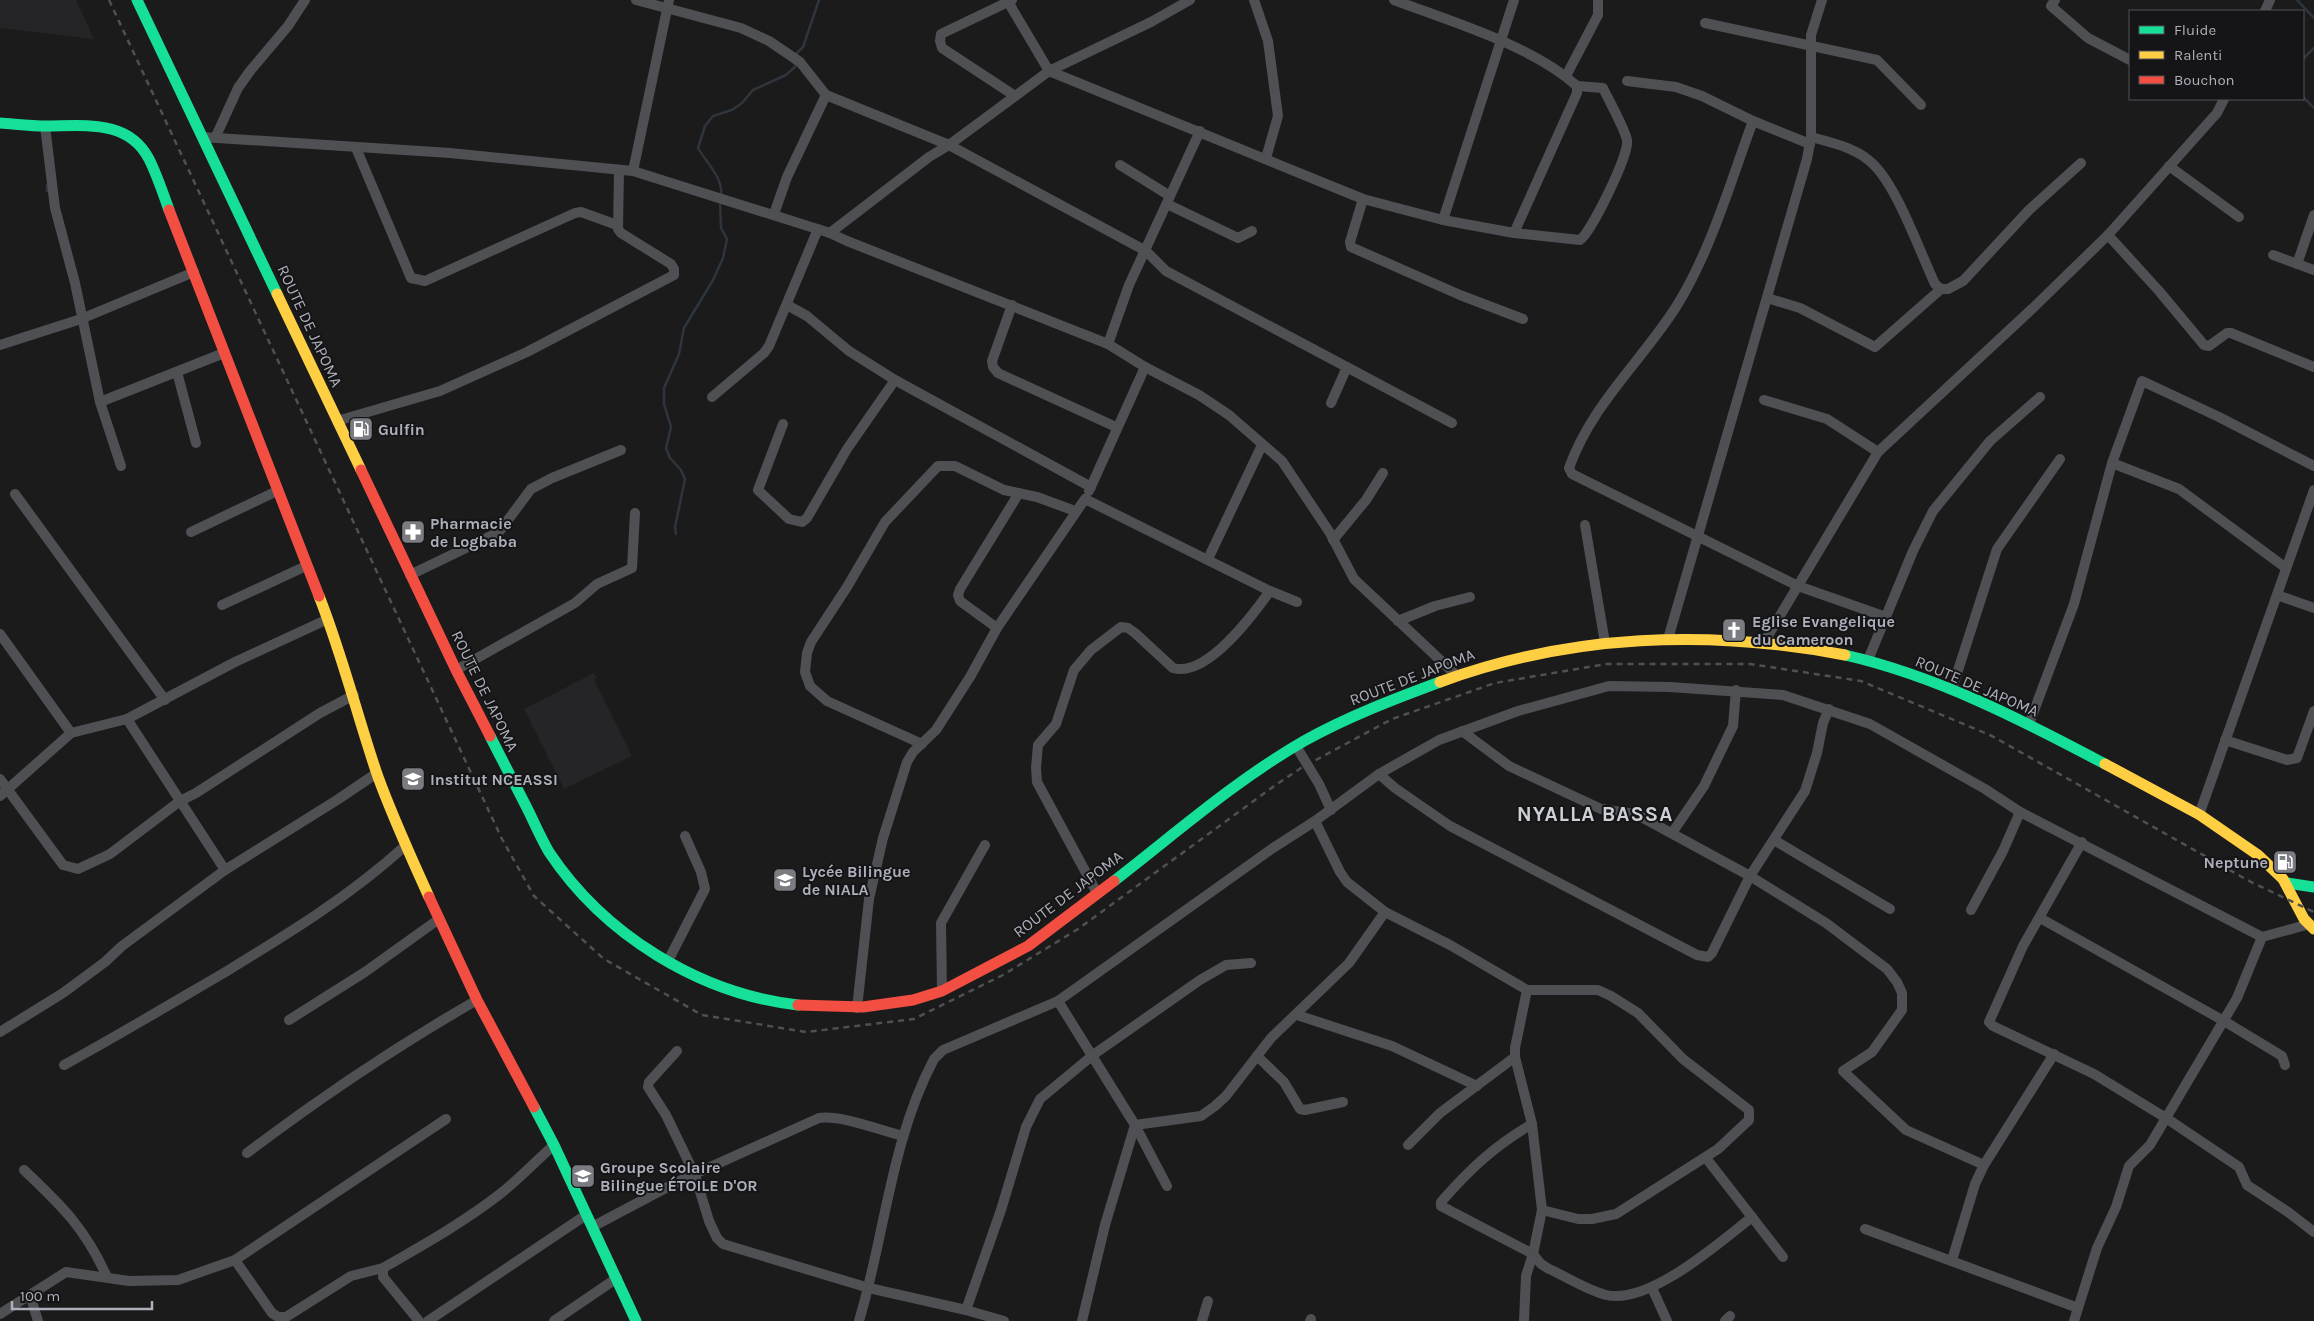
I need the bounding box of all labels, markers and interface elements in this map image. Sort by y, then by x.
legend [2129,10,2304,100]
text: Fluide [2174,21,2216,39]
text: Ralenti [2174,46,2223,64]
text: Bouchon [2174,71,2235,89]
street label: ROUTE DE JAPOMA [273,262,347,390]
fuel station icon: Gulfin [348,416,374,442]
place label: Gulfin [378,420,425,439]
place label: Pharmacie de Logbaba [430,514,517,551]
pharmacy icon: Pharmacie de Logbaba [400,519,426,545]
place label: Eglise Evangelique du Cameroon [1752,612,1895,649]
church icon: Eglise Evangelique du Cameroon [1721,617,1747,643]
street label: ROUTE DE JAPOMA [447,627,523,755]
street label: ROUTE DE JAPOMA [1347,644,1477,710]
street label: ROUTE DE JAPOMA [1912,651,2042,721]
school or university icon: Institut NCEASSI [400,766,426,792]
place label: Institut NCEASSI [430,770,558,789]
district label: NYALLA BASSA [1517,802,1673,826]
street label: ROUTE DE JAPOMA [1009,847,1127,941]
fuel station icon: Neptune [2272,849,2298,875]
place label: Neptune [2203,853,2268,872]
place label: Lycée Bilingue de NIALA [802,862,910,899]
school or university icon: Lycée Bilingue de NIALA [772,867,798,893]
place label: Groupe Scolaire Bilingue ÉTOILE D'OR [600,1158,758,1195]
school or university icon: Groupe Scolaire Bilingue ÉTOILE D'OR [570,1163,596,1189]
scale bar [12,1278,152,1310]
text: 100 m [20,1287,60,1305]

